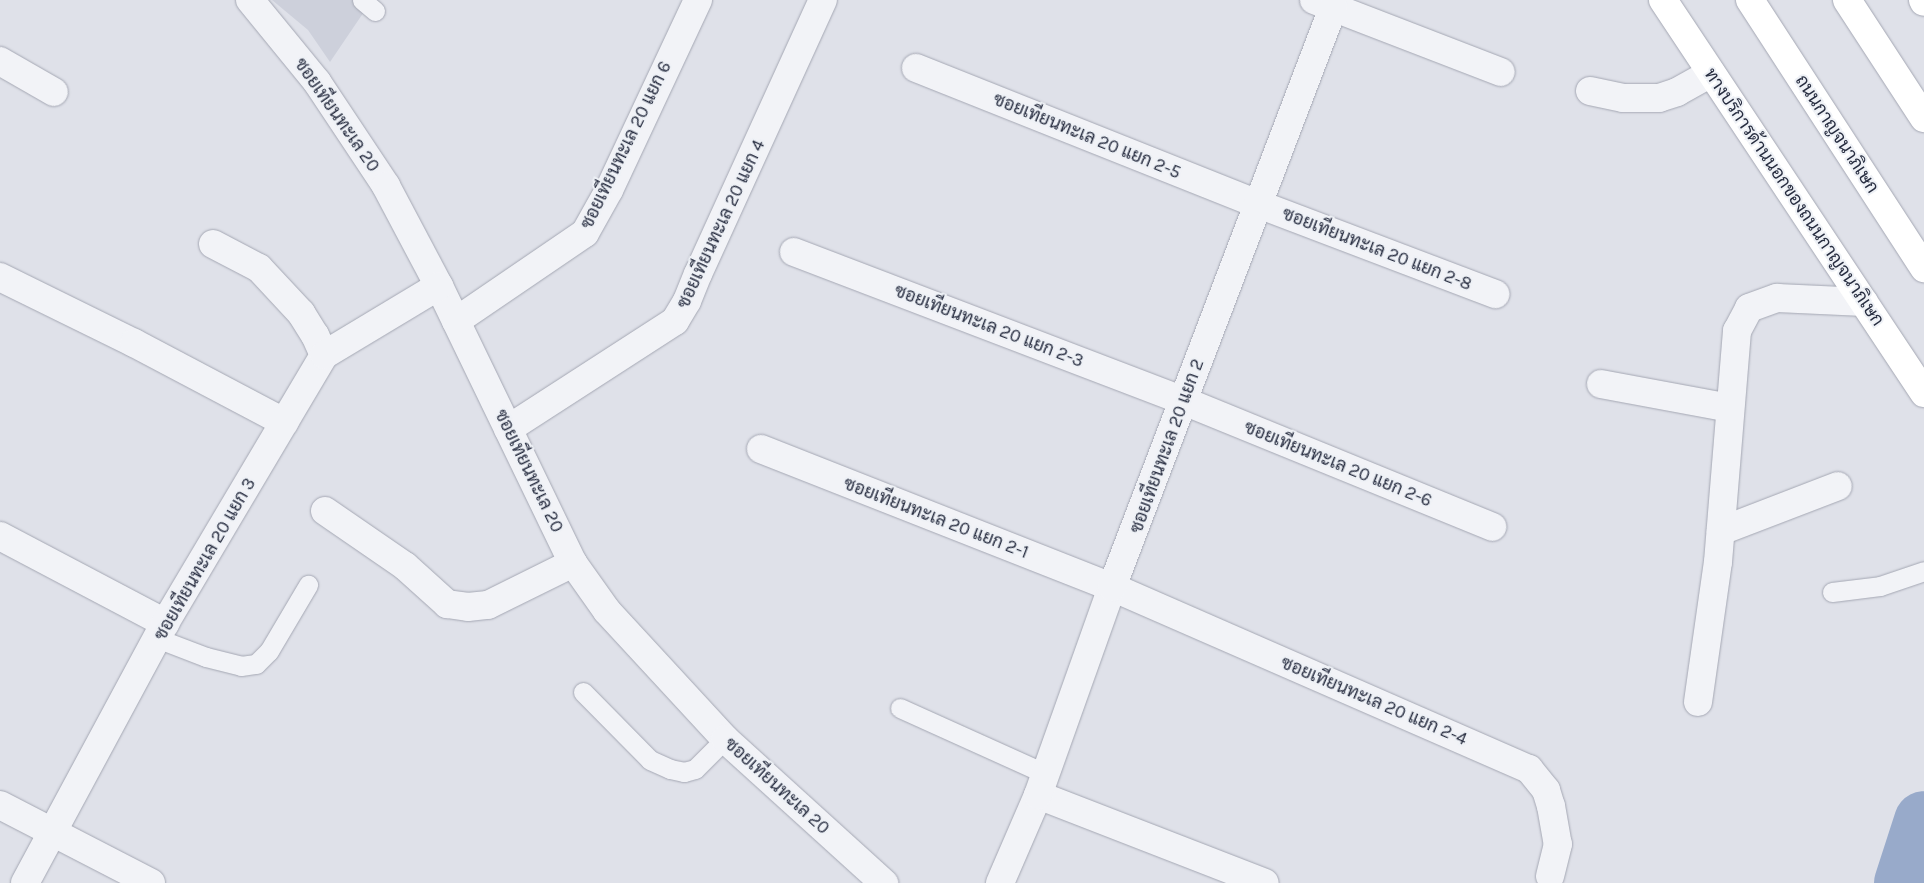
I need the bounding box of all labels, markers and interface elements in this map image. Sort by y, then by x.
street label: ซอยเทียนทะเล 20 [290,54,384,176]
street label: ซอยเทียนทะเล 20 แยก 6 [576,58,676,232]
street label: ทางบริการด้านนอกของถนนกาญจนาภิเษก [1699,64,1889,330]
street label: ถนนกาญจนาภิเษก [1791,71,1883,197]
street label: ซอยเทียนทะเล 20 แยก 2-5 [990,88,1184,184]
street label: ซอยเทียนทะเล 20 แยก 4 [672,136,770,312]
street label: ซอยเทียนทะเล 20 แยก 2-8 [1279,203,1475,295]
street label: ซอยเทียนทะเล 20 แยก 2-3 [891,280,1087,372]
street label: ซอยเทียนทะเล 20 แยก 2 [1125,356,1209,536]
street label: ซอยเทียนทะเล 20 [490,406,568,536]
street label: ซอยเทียนทะเล 20 แยก 2-6 [1241,416,1435,512]
street label: ซอยเทียนทะเล 20 แยก 2-1 [841,473,1031,563]
street label: ซอยเทียนทะเล 20 แยก 3 [150,474,260,644]
street label: ซอยเทียนทะเล 20 แยก 2-4 [1278,652,1470,750]
street label: ซอยเทียนทะเล 20 [720,733,834,839]

